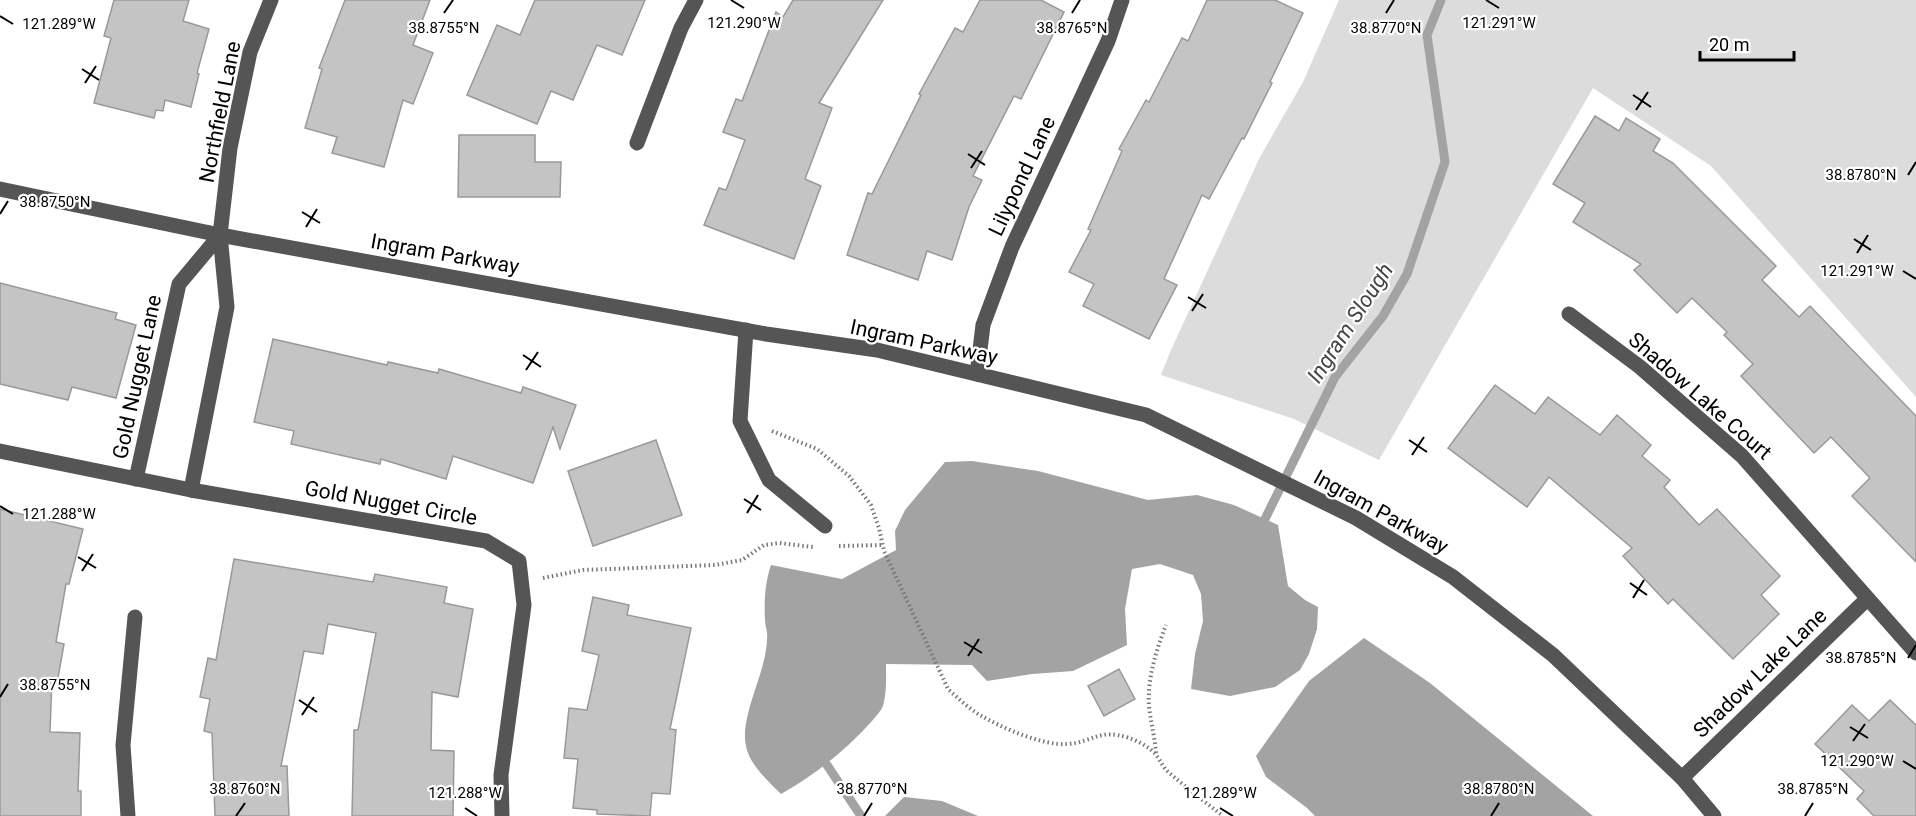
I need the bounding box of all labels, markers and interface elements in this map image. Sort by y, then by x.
text: 121.290°W [707,14,781,32]
text: 121.291°W [1462,14,1536,32]
text: 121.289°W [22,15,96,33]
text: 38.8755°N [409,19,479,37]
text: 38.8765°N [1037,19,1107,37]
text: 38.8770°N [1351,19,1421,37]
scale bar [1700,24,1794,62]
text: 20 m [1709,34,1749,55]
street label: Northfield Lane [195,39,245,185]
street label: Lilypond Lane [984,112,1060,240]
text: 38.8780°N [1826,166,1896,184]
text: 38.8750°N [20,193,90,211]
street label: Ingram Parkway [369,229,521,279]
water label: Ingram Slough [1302,258,1398,388]
text: 121.291°W [1820,262,1894,280]
street label: Gold Nugget Lane [108,293,166,461]
street label: Ingram Parkway [848,315,1000,369]
street label: Shadow Lake Court [1624,327,1776,465]
street label: Ingram Parkway [1310,465,1453,559]
street label: Gold Nugget Circle [303,476,479,530]
text: 121.288°W [22,505,96,523]
street label: Shadow Lake Lane [1689,603,1831,743]
text: 38.8785°N [1826,649,1896,667]
text: 38.8755°N [20,676,90,694]
text: 121.290°W [1820,752,1894,770]
text: 38.8760°N [210,780,280,798]
text: 38.8770°N [837,780,907,798]
text: 38.8780°N [1464,780,1534,798]
text: 38.8785°N [1778,780,1848,798]
text: 121.288°W [428,784,502,802]
text: 121.289°W [1183,784,1257,802]

